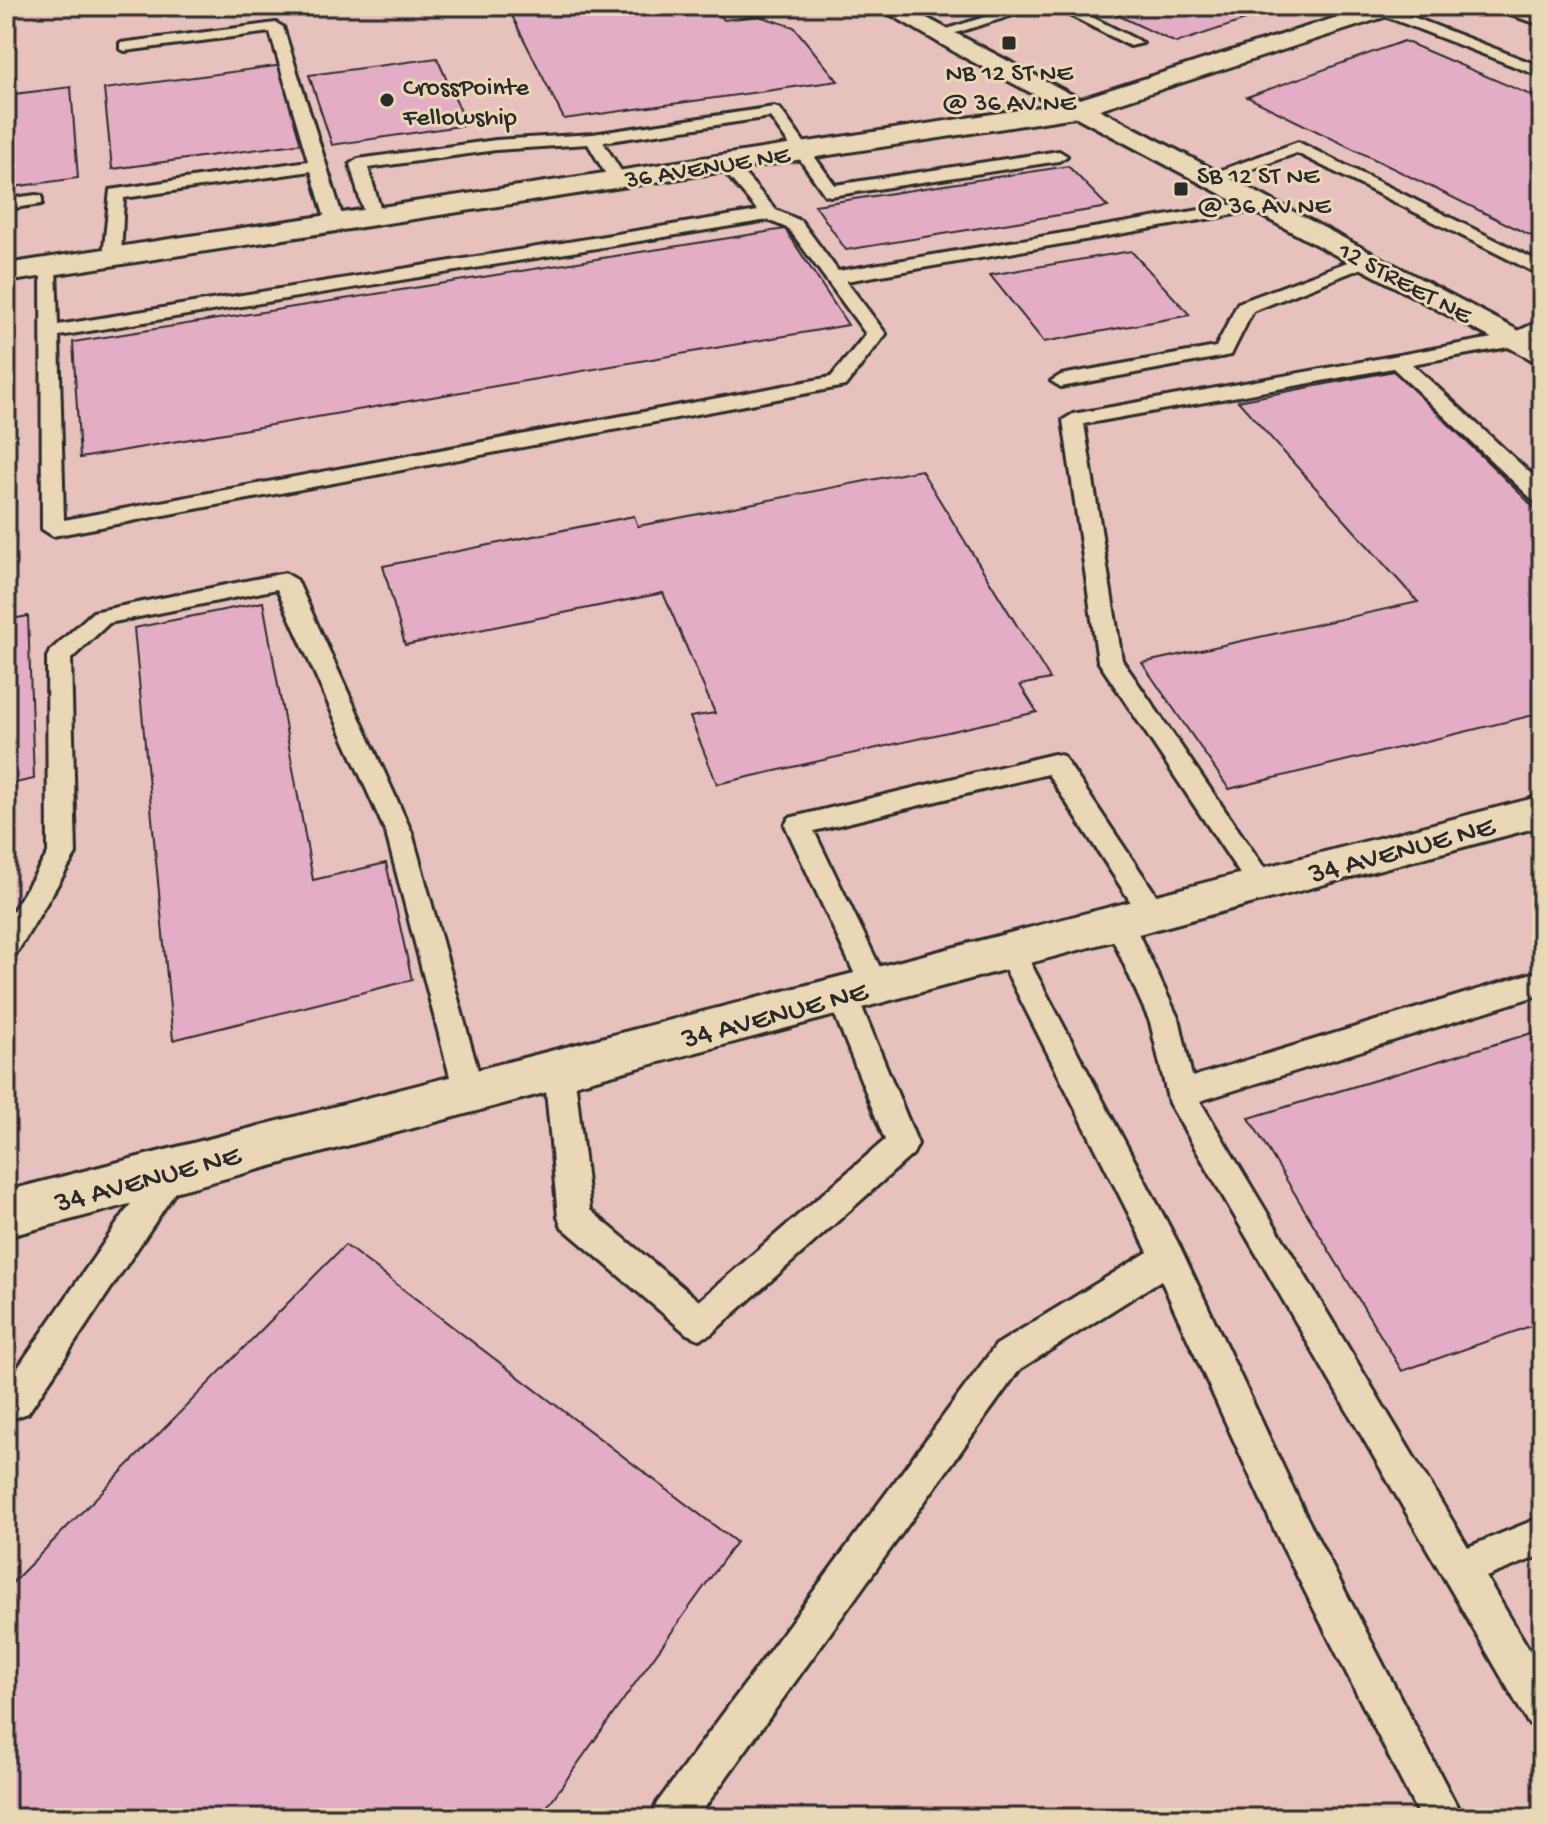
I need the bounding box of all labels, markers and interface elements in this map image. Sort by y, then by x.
marker: NB 12 ST NE @ 36 AV NE [1000,34,1018,52]
place label: NB 12 ST NE @ 36 AV NE [942,60,1077,121]
place label: CrossPointe Fellowship [402,74,529,135]
marker: CrossPointe Fellowship [378,91,396,109]
street label: 36 AVENUE NE [622,141,793,198]
place label: SB 12 ST NE @ 36 AV NE [1197,163,1332,224]
marker: SB 12 ST NE @ 36 AV NE [1172,180,1190,198]
street label: 12 STREET NE [1331,236,1477,333]
street label: 34 AVENUE NE [1304,810,1500,894]
street label: 34 AVENUE NE [677,975,873,1059]
street label: 34 AVENUE NE [50,1139,246,1223]

